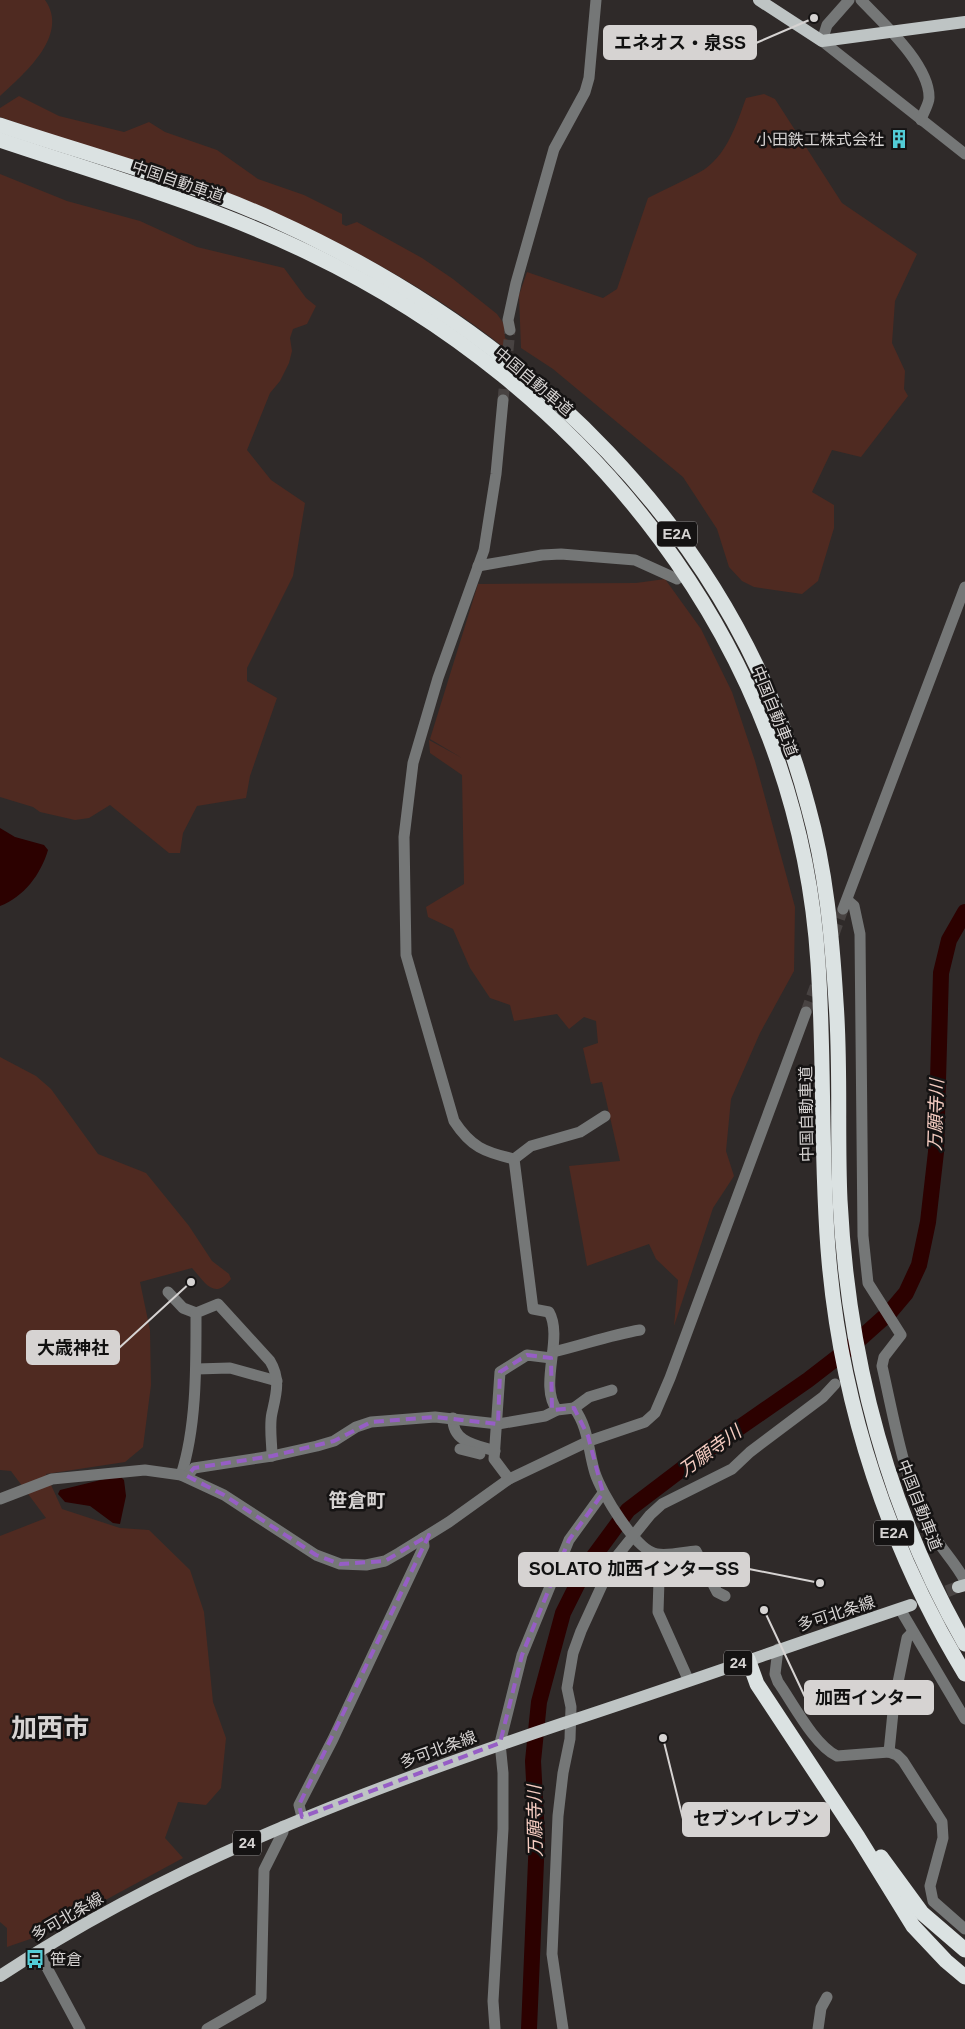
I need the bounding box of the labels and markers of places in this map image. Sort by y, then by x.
callout: エネオス・泉SS [604,26,756,59]
building icon: 小田鉄工株式会社 [888,128,910,150]
place label: 小田鉄工株式会社 [756,131,884,148]
callout: 大歳神社 [27,1331,119,1364]
callout: SOLATO 加西インターSS [519,1553,749,1586]
callout: 加西インター [805,1681,933,1714]
callout: セブンイレブン [683,1803,829,1836]
bus stop icon: 笹倉 [24,1948,46,1970]
place label: 笹倉 [50,1951,82,1968]

